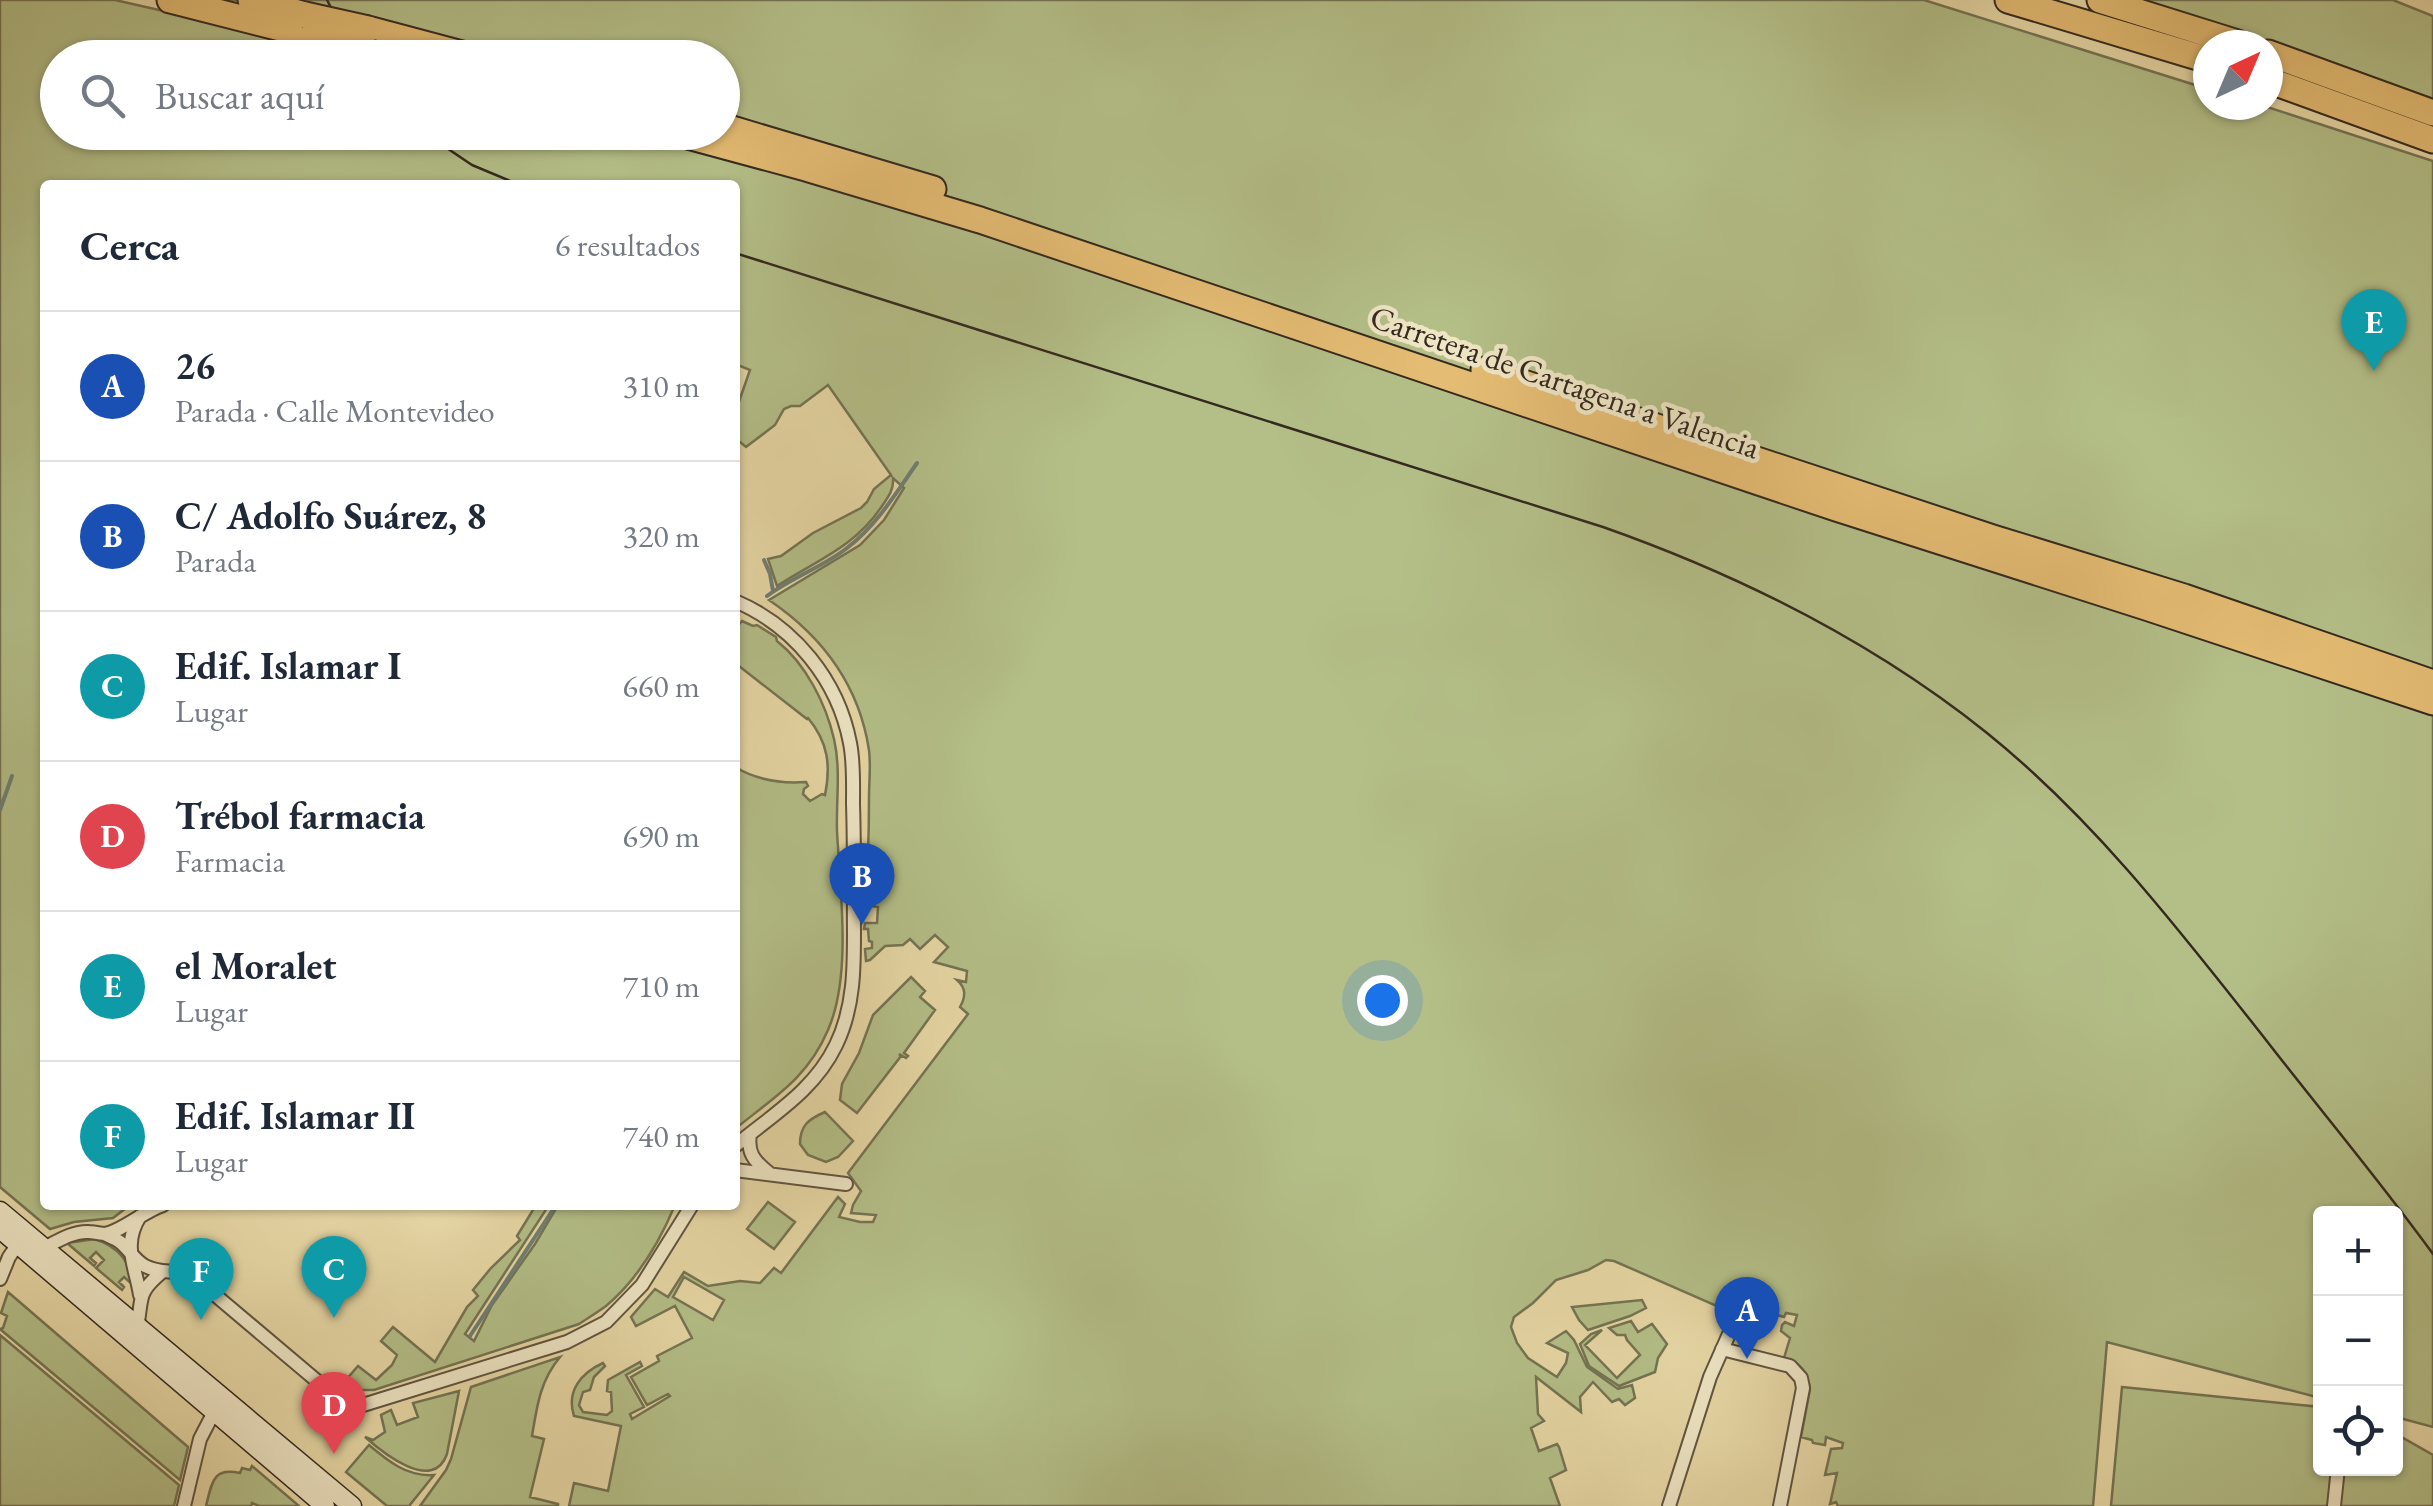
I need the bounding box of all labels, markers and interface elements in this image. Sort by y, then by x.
north arrow [2193,30,2283,120]
search box [40,40,740,150]
icon: search [75,68,130,123]
text: Buscar aquí [155,71,324,120]
text: Cerca [80,218,179,273]
text: 6 resultados [555,224,700,266]
pin: E [2342,288,2406,371]
street label: Carretera de Cartagena a Valencia [1365,296,1766,469]
text: 26 [175,341,215,390]
text: A [101,365,124,407]
text: 310 m [623,365,700,407]
text: Parada · Calle Montevideo [175,390,495,432]
text: C/ Adolfo Suárez, 8 [175,491,486,540]
text: B [102,515,123,557]
text: 320 m [623,515,700,557]
text: Parada [175,540,256,582]
text: Edif. Islamar I [175,641,401,690]
text: C [101,665,124,707]
text: 660 m [623,665,700,707]
text: Lugar [175,690,248,732]
text: Trébol farmacia [175,791,425,840]
text: D [100,815,125,857]
text: 690 m [623,815,700,857]
text: Farmacia [175,840,285,882]
pin: B [830,842,894,925]
text: el Moralet [175,941,337,990]
text: E [103,965,122,1007]
text: 710 m [623,965,700,1007]
your location [1357,975,1408,1026]
text: Lugar [175,990,248,1032]
text: Edif. Islamar II [175,1091,415,1140]
text: F [104,1115,121,1157]
text: 740 m [623,1115,700,1157]
text: Lugar [175,1140,248,1182]
map controls [2313,1206,2403,1476]
button: + [2313,1206,2403,1296]
pin: C [302,1236,366,1318]
pin: F [168,1238,234,1320]
pin: A [1714,1276,1780,1359]
button: − [2313,1296,2403,1386]
pin: D [302,1372,366,1454]
button: locate [2313,1386,2403,1476]

